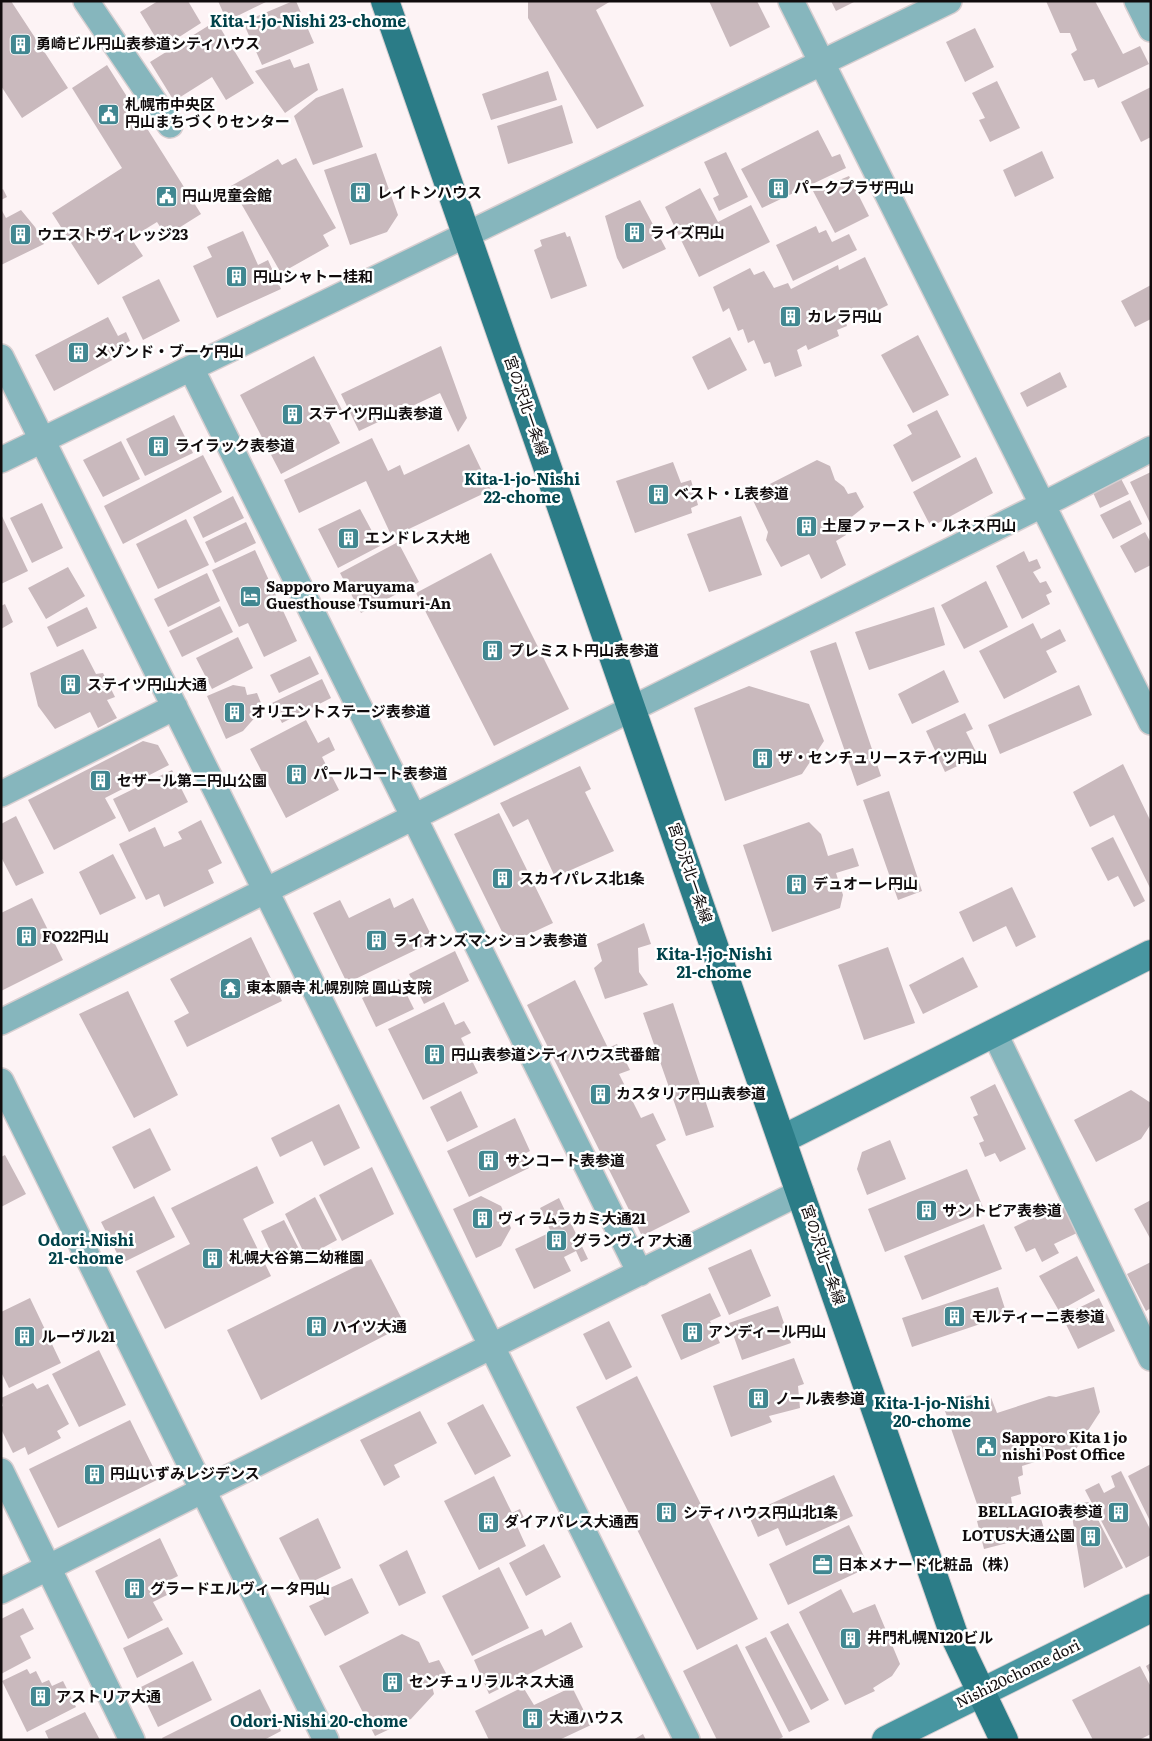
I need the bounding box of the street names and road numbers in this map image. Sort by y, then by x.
street label: 宮の沢北一条線 [499,352,555,459]
street label: 宮の沢北一条線 [663,819,719,926]
street label: 宮の沢北一条線 [796,1201,852,1308]
street label: Nishi20chome dori [951,1633,1083,1713]

